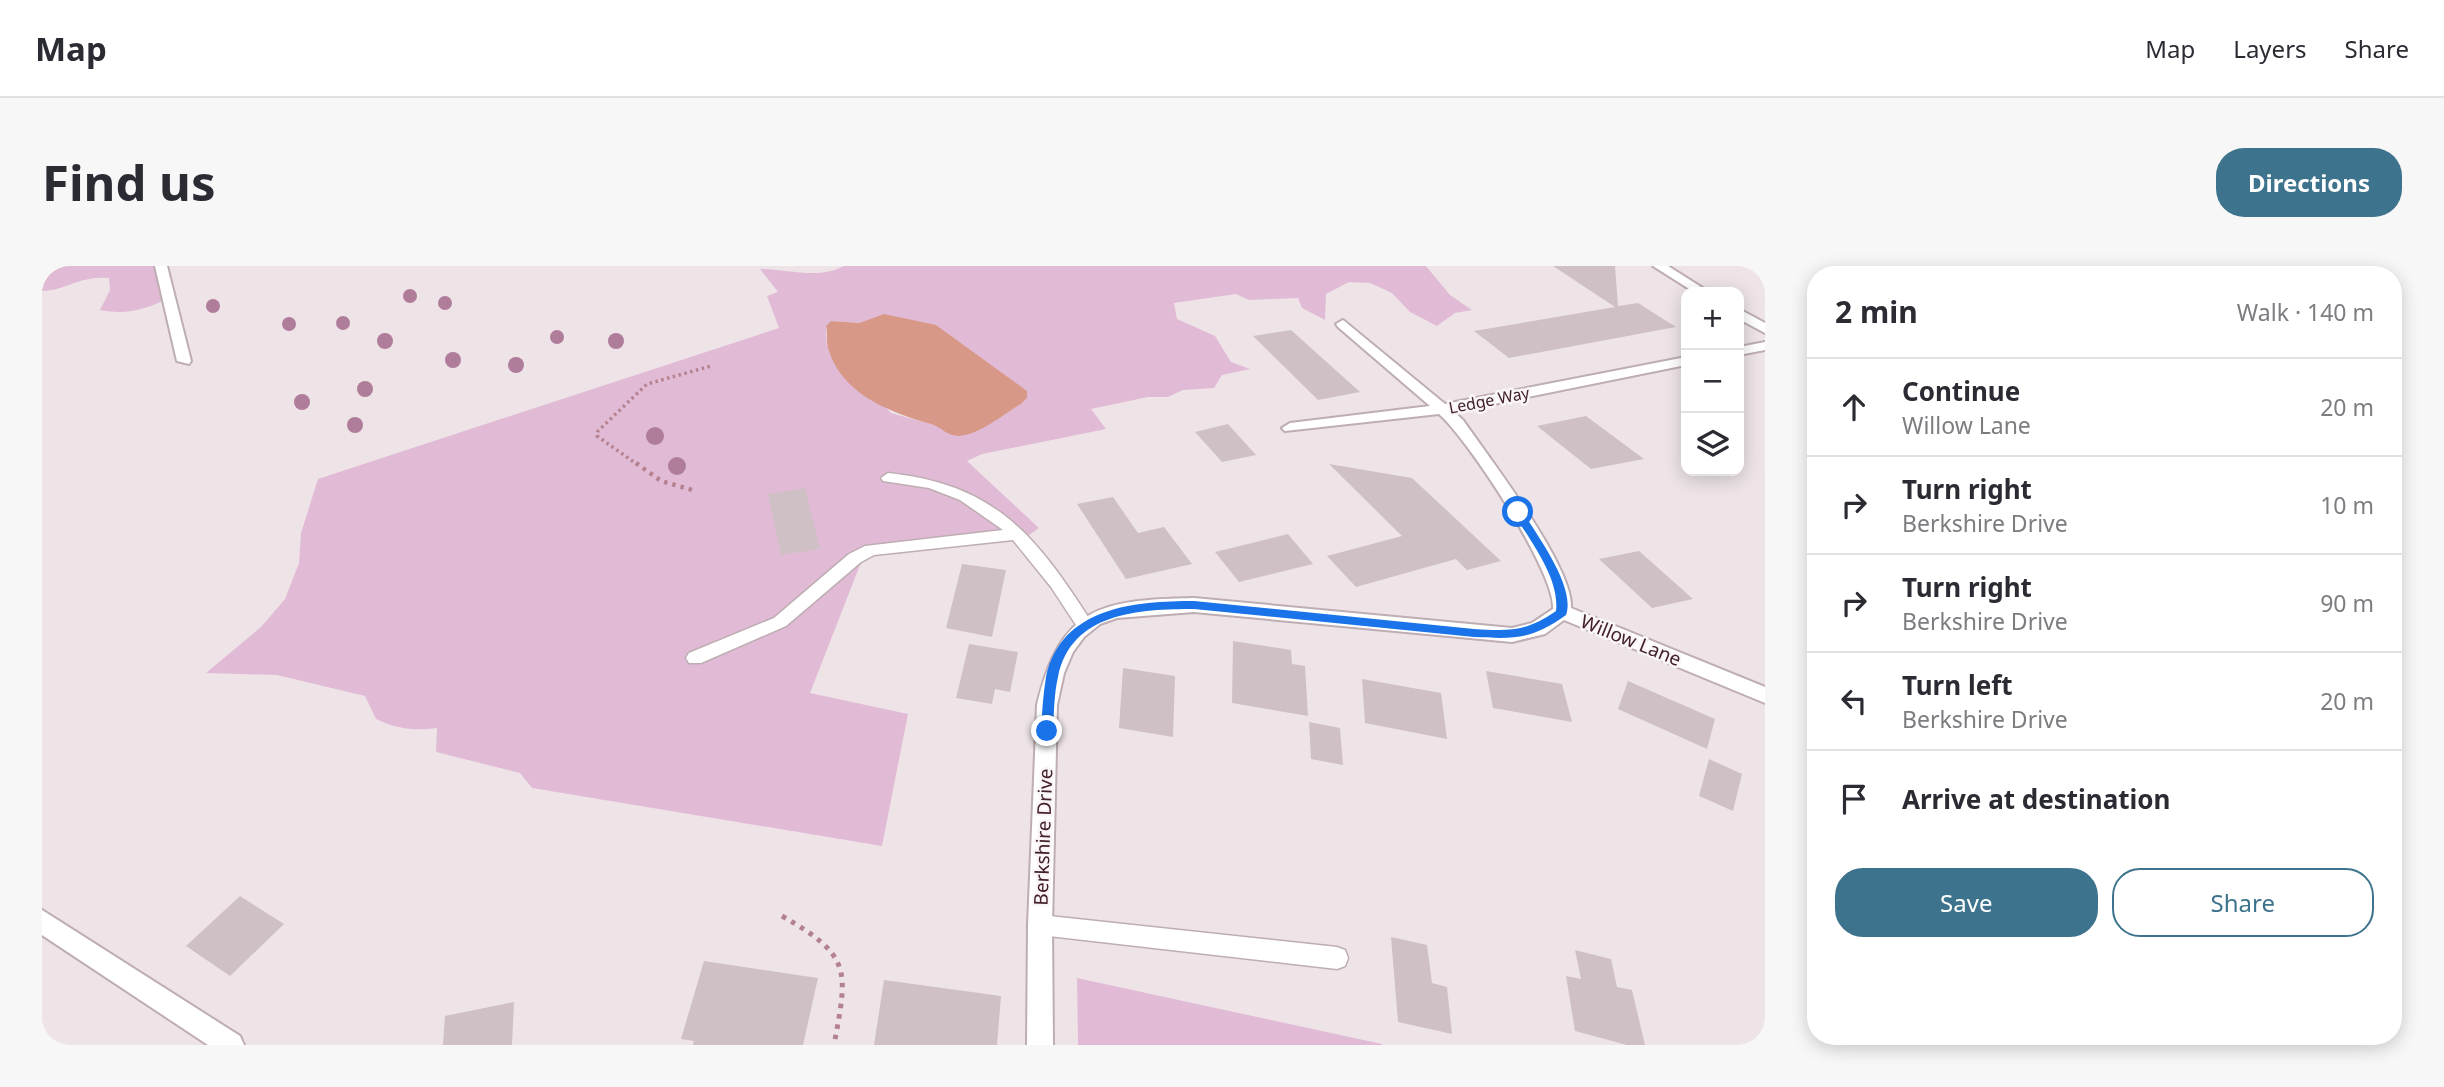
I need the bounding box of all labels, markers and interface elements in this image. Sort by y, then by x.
text: Map [35,26,107,71]
text: Map [2145,32,2195,65]
text: Layers [2233,32,2307,65]
text: Share [2345,32,2409,65]
button: Directions [2216,148,2402,217]
text: Find us [42,149,216,215]
map controls [1681,287,1744,476]
button: + [1681,287,1744,350]
text: 2 min [1835,291,1918,332]
text: Walk · 140 m [2237,296,2374,328]
button: − [1681,350,1744,413]
text: Continue [1902,373,2020,409]
street label: Ledge Way [1447,381,1532,419]
icon: ahead [1835,388,1873,426]
text: 20 m [2320,391,2374,423]
text: Willow Lane [1902,409,2031,441]
button: layers [1681,413,1744,476]
text: Turn right [1902,471,2032,507]
icon: right [1835,486,1873,524]
text: 10 m [2320,489,2374,521]
route start [1502,496,1533,527]
text: Berkshire Drive [1902,507,2068,539]
text: Turn right [1902,569,2032,605]
icon: right [1835,584,1873,622]
text: 90 m [2320,587,2374,619]
text: Berkshire Drive [1902,605,2068,637]
street label: Willow Lane [1577,608,1685,672]
text: Turn left [1902,667,2013,703]
icon: left [1835,682,1873,720]
text: 20 m [2320,685,2374,717]
text: Berkshire Drive [1902,703,2068,735]
route end [1031,715,1062,746]
street label: Berkshire Drive [1028,768,1058,906]
icon: arrive [1835,780,1873,818]
text: Arrive at destination [1902,781,2171,817]
button: Save [1835,868,2098,937]
button: Share [2112,868,2374,937]

